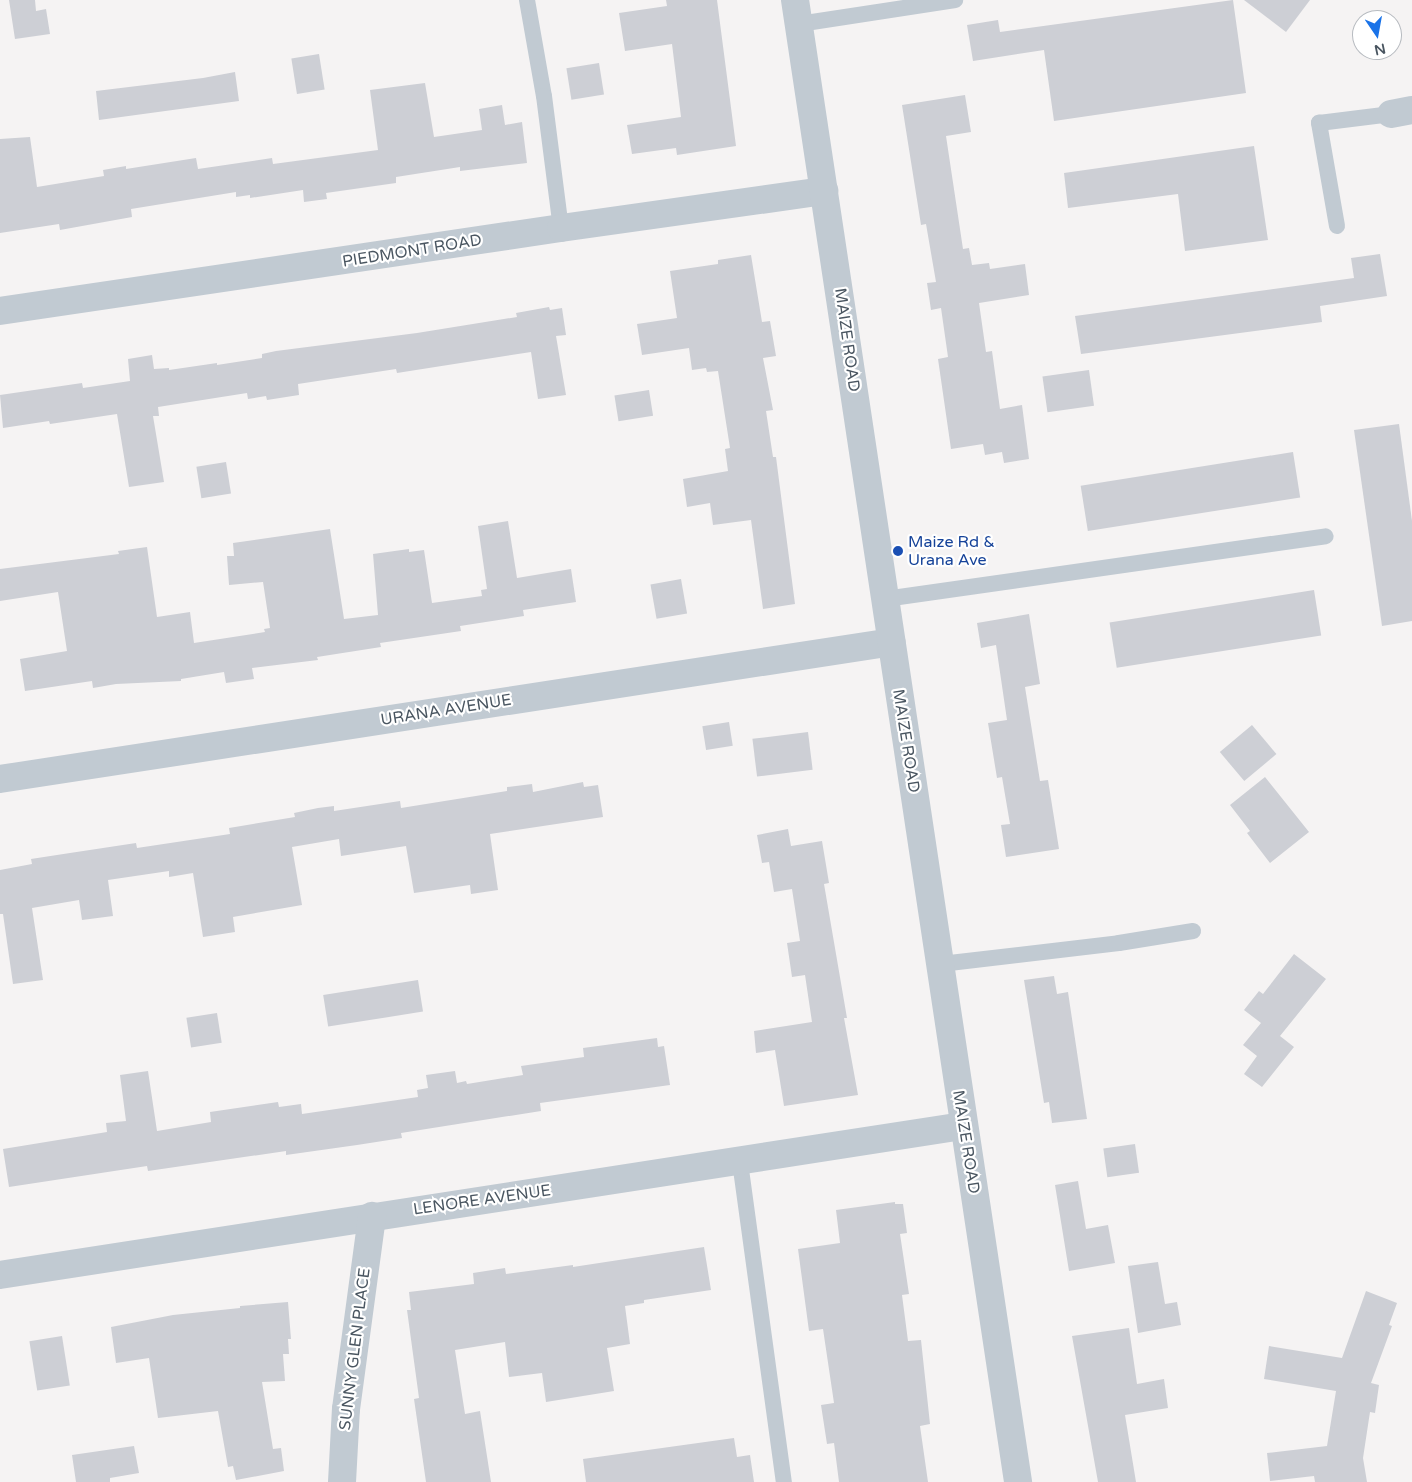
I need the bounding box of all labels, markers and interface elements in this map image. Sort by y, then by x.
north arrow [1352,10,1402,60]
text: N [1373,40,1387,59]
street label: PIEDMONT ROAD [341,231,483,271]
street label: MAIZE ROAD [830,287,864,393]
place label: Maize Rd & Urana Ave [908,532,995,570]
marker: Maize Rd & Urana Ave [892,545,904,557]
street label: MAIZE ROAD [888,688,924,794]
street label: URANA AVENUE [379,690,513,730]
street label: MAIZE ROAD [948,1089,984,1195]
street label: LENORE AVENUE [412,1181,552,1219]
street label: SUNNY GLEN PLACE [336,1267,374,1431]

